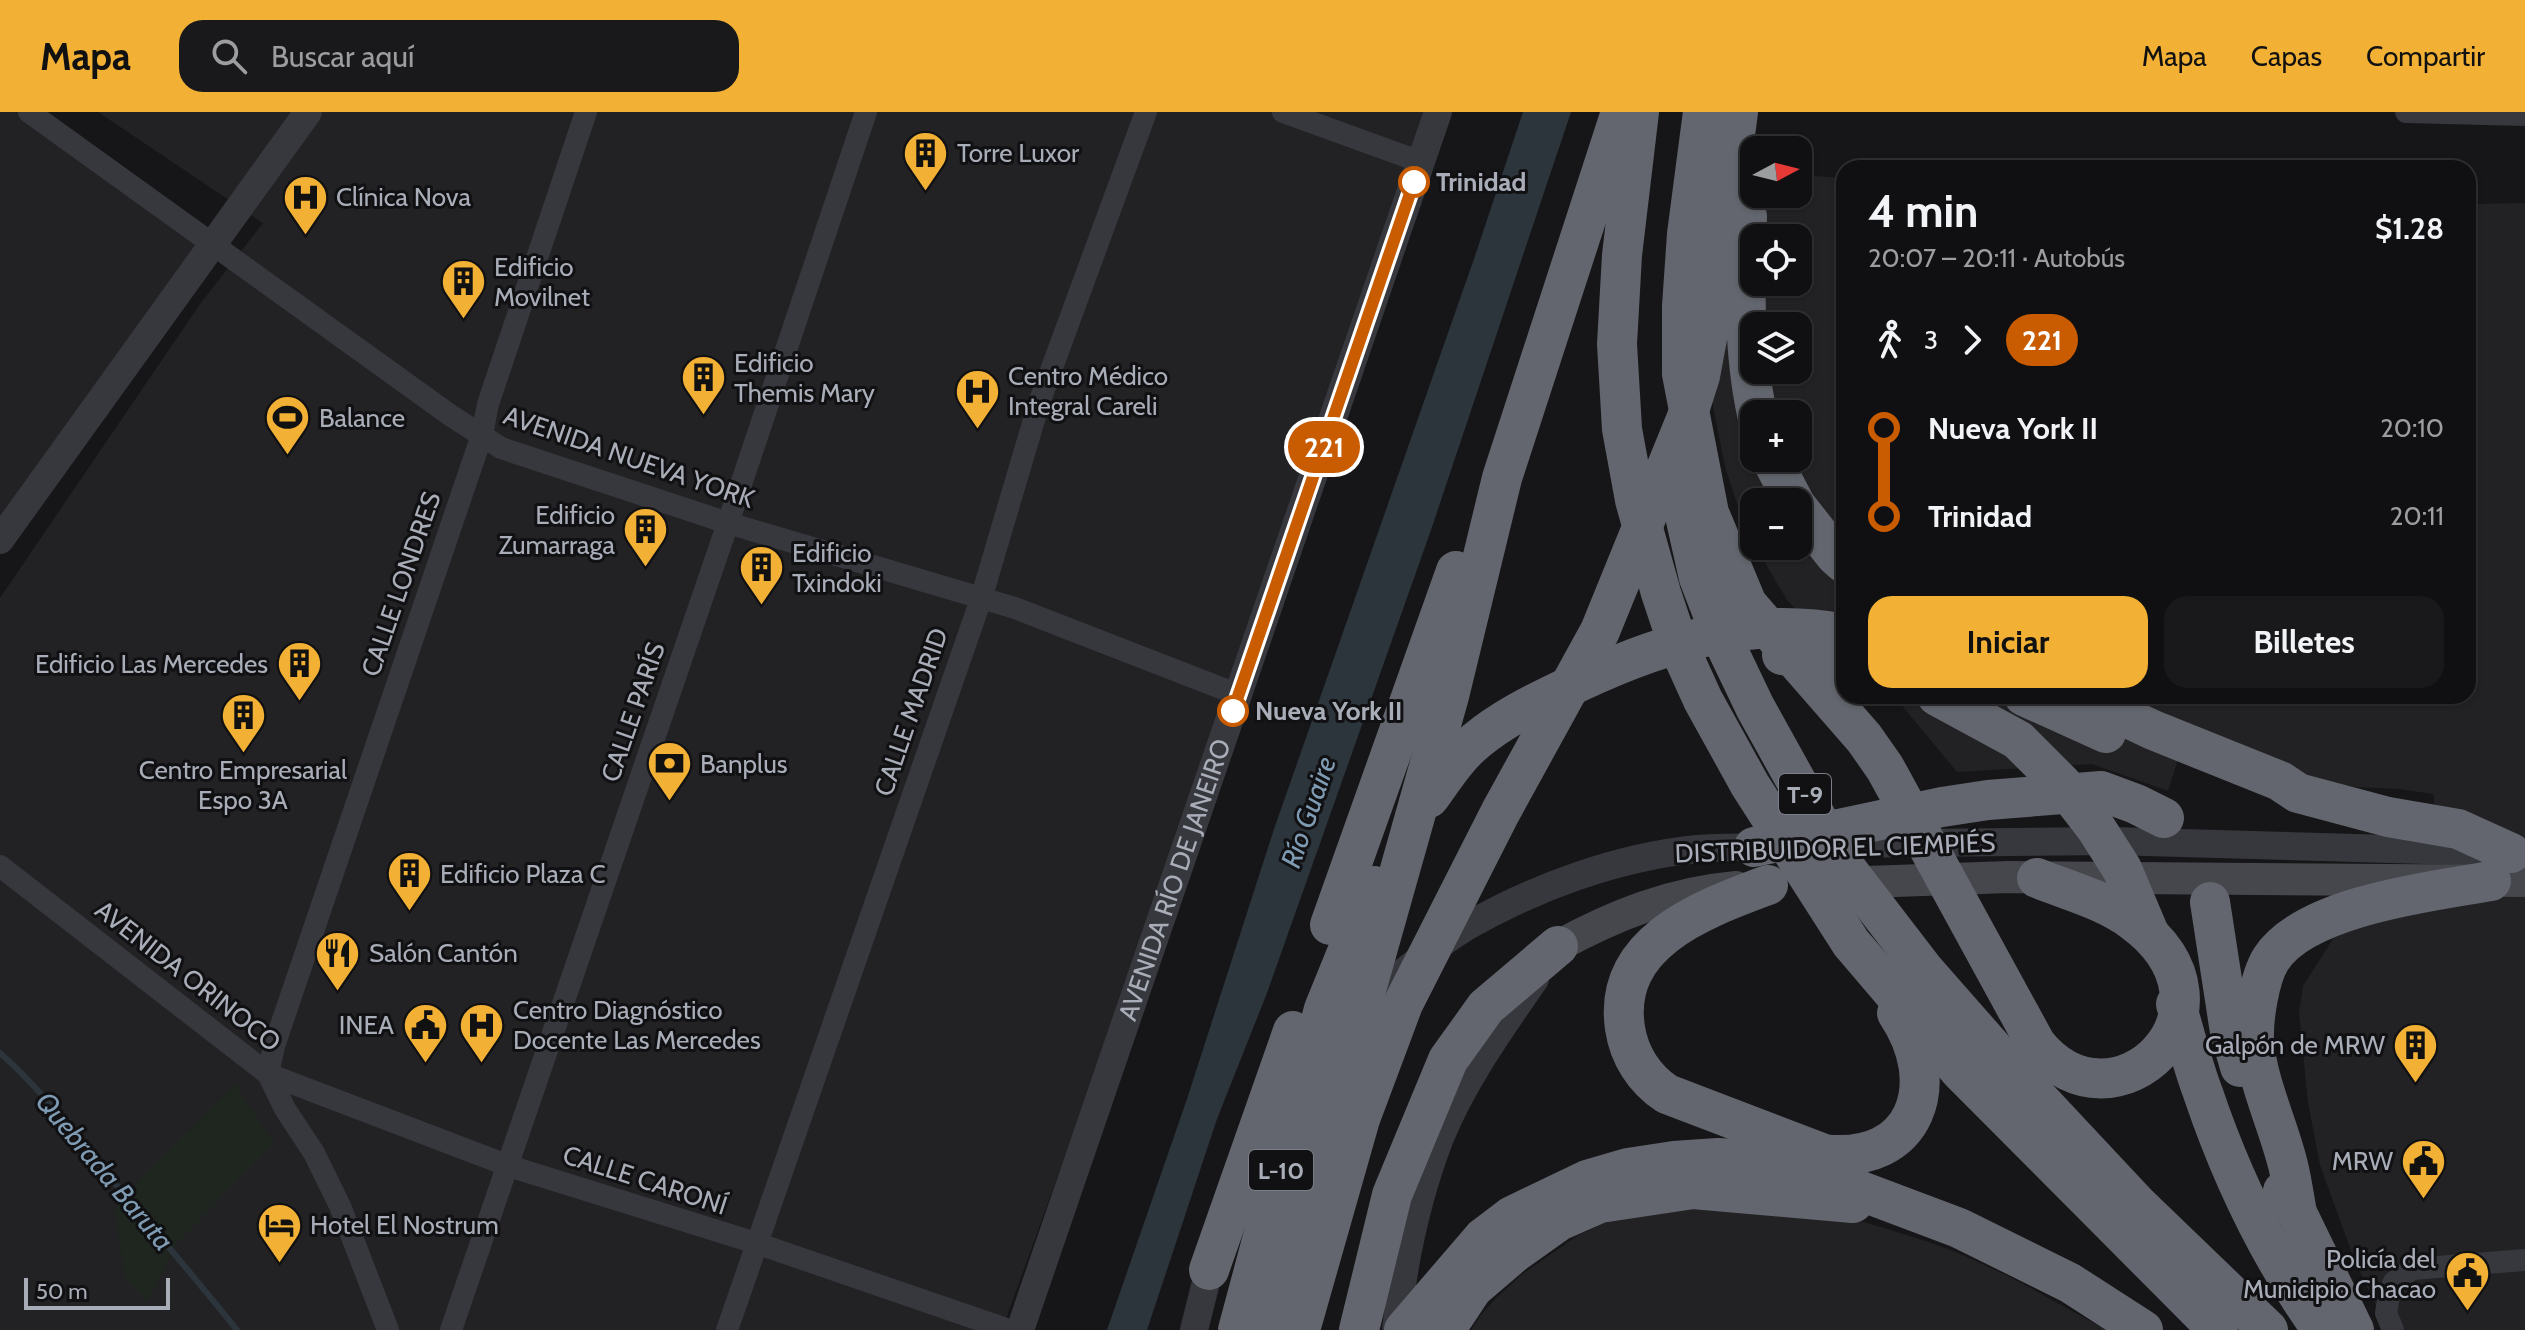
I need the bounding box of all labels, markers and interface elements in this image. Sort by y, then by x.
search box [179,20,739,92]
text: Mapa [40,33,131,80]
icon: search [207,34,251,78]
text: Buscar aquí [271,38,414,75]
text: Mapa [2142,39,2207,73]
text: Capas [2251,39,2322,73]
text: Compartir [2366,39,2485,73]
building icon: Torre Luxor [902,129,950,192]
north arrow [1740,136,1812,208]
map controls [1740,136,1812,560]
place label: Torre Luxor [957,137,1080,169]
place label: Trinidad [1436,166,1526,198]
marker: Trinidad [1399,167,1429,197]
hospital icon: Clínica Nova [281,173,329,236]
place label: Clínica Nova [336,181,471,213]
text: 4 min [1868,185,1978,238]
text: $1.28 [2375,210,2444,247]
button: locate [1740,224,1812,296]
text: 20:07 – 20:11 · Autobús [1868,242,2125,274]
place label: Edificio Movilnet [494,251,590,313]
building icon: Edificio Movilnet [439,258,487,321]
button: layers [1740,312,1812,384]
icon: walk [1868,318,1912,362]
icon: forward [1950,318,1994,362]
text: 221 [2022,323,2062,357]
text: 3 [1924,324,1938,356]
place label: Edificio Themis Mary [734,347,875,409]
building icon: Edificio Themis Mary [679,354,727,417]
place label: Centro Médico Integral Careli [1008,360,1168,422]
hospital icon: Centro Médico Integral Careli [953,367,1001,430]
sports icon: Balance [264,394,312,457]
street label: AVENIDA NUEVA YORK [500,399,759,515]
button: + [1740,400,1812,472]
place label: Balance [319,402,405,434]
text: Nueva York II [1928,410,2098,447]
text: 20:10 [2380,412,2444,444]
line badge: 221 [1278,421,1370,473]
text: 221 [1304,430,1344,464]
street label: CALLE LONDRES [354,487,448,681]
button: − [1740,488,1812,560]
text: Trinidad [1928,498,2032,535]
place label: Edificio Zumarraga [498,499,616,561]
text: 20:11 [2390,500,2444,532]
building icon: Edificio Zumarraga [622,506,670,569]
place label: Edificio Txindoki [792,537,882,599]
building icon: Edificio Txindoki [737,544,785,607]
button: Iniciar [1868,596,2148,688]
button: Billetes [2164,596,2444,688]
street label: CALLE MADRID [867,624,955,800]
street label: CALLE PARÍS [594,638,672,786]
building icon: Edificio Las Mercedes [275,640,323,703]
place label: Edificio Las Mercedes [35,648,268,680]
building icon: Centro Empresarial Espo 3A [219,691,267,754]
place label: Nueva York II [1255,695,1402,727]
marker: Nueva York II [1218,696,1248,726]
street label: AVENIDA RÍO DE JANEIRO [1111,735,1238,1025]
bank icon: Banplus [645,740,693,803]
place label: Banplus [700,748,788,780]
water label: Río Guaire [1273,752,1343,872]
place label: Centro Empresarial Espo 3A [139,754,347,816]
road number: T-9 [1779,774,1831,814]
street label: DISTRIBUIDOR EL CIEMPIÉS [1674,826,1996,870]
building icon: Edificio Plaza C [385,850,433,913]
place label: Edificio Plaza C [440,858,605,890]
street label: AVENIDA ORINOCO [89,894,287,1058]
restaurant icon: Salón Cantón [314,929,362,992]
place label: Salón Cantón [369,937,518,969]
place label: Centro Diagnóstico Docente Las Mercedes [513,994,761,1056]
public building icon: INEA [401,1001,449,1064]
hospital icon: Centro Diagnóstico Docente Las Mercedes [458,1001,506,1064]
place label: INEA [339,1009,394,1041]
building icon: Galpón de MRW [2392,1021,2440,1084]
place label: Galpón de MRW [2205,1029,2385,1061]
water label: Quebrada Baruta [29,1085,181,1257]
public building icon: MRW [2400,1137,2448,1200]
street label: CALLE CARONÍ [559,1138,731,1222]
place label: MRW [2332,1145,2393,1177]
road number: L-10 [1249,1150,1313,1190]
hotel icon: Hotel El Nostrum [255,1201,303,1264]
place label: Hotel El Nostrum [310,1209,499,1241]
place label: Policía del Municipio Chacao [2243,1243,2436,1305]
public building icon: Policía del Municipio Chacao [2443,1250,2491,1313]
scale bar [24,1274,170,1310]
text: 50 m [36,1278,88,1305]

